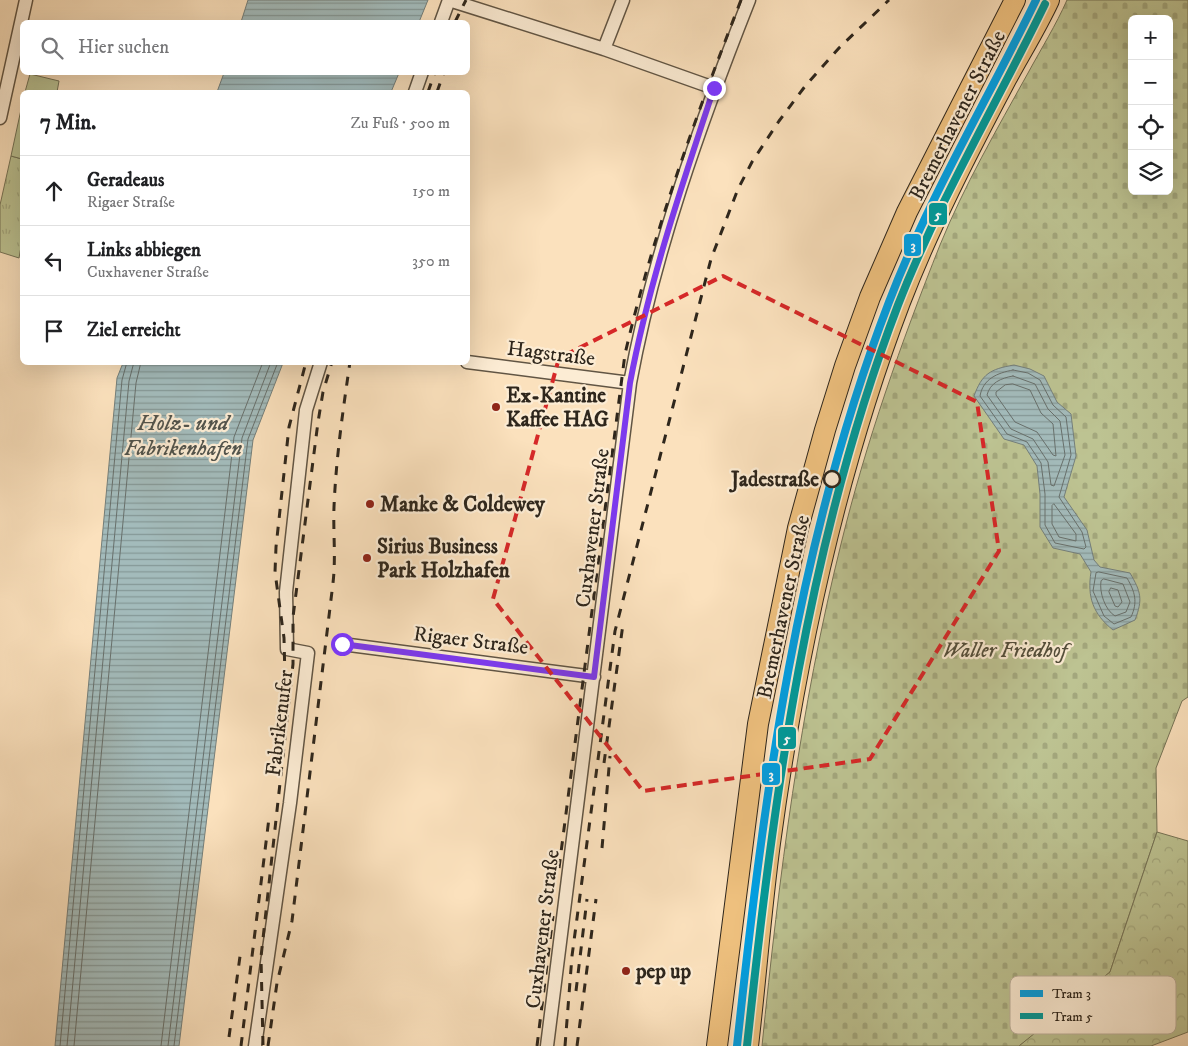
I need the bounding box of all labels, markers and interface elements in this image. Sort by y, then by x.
map controls [1128,15,1173,195]
button: + [1128,15,1173,60]
search box [20,20,470,75]
street label: Bremerhavener Straße [904,26,1012,205]
icon: search [38,34,66,62]
text: Hier suchen [78,36,169,59]
button: − [1128,60,1173,105]
route end [703,77,726,100]
button: locate [1128,105,1173,150]
text: 7 Min. [40,110,96,136]
text: Zu Fuß · 500 m [350,113,450,133]
button: layers [1128,150,1173,195]
text: Geradeaus [87,169,164,192]
icon: ahead [40,177,68,205]
text: 150 m [412,181,450,201]
text: Rigaer Straße [87,192,175,212]
line badge: 5 [928,202,948,226]
text: 5 [934,206,942,224]
line badge: 3 [903,233,922,257]
text: 3 [910,237,916,255]
text: Links abbiegen [87,239,201,262]
icon: left [40,247,68,275]
text: 350 m [412,251,450,271]
text: Cuxhavener Straße [87,262,209,282]
icon: arrive [40,317,68,345]
text: Ziel erreicht [87,319,181,342]
street label: Hagstraße [505,336,597,372]
place label: Ex-Kantine Kaffee HAG [506,383,609,433]
marker: Ex-Kantine Kaffee HAG [490,401,502,413]
water label: Holz- und Fabrikenhafen [124,410,242,462]
street label: Cuxhavener Straße [570,447,616,609]
place label: Jadestraße [729,467,819,493]
marker: Jadestraße [823,470,841,488]
place label: Manke & Coldewey [380,492,546,518]
marker: Manke & Coldewey [364,498,376,510]
street label: Bremerhavener Straße [752,513,816,702]
place label: Sirius Business Park Holzhafen [377,534,511,584]
marker: Sirius Business Park Holzhafen [361,552,373,564]
street label: Rigaer Straße [412,621,530,661]
route start [331,633,354,656]
park label: Waller Friedhof [943,638,1073,664]
street label: Fabrikenufer [261,668,299,778]
line badge: 5 [777,726,797,750]
text: 5 [783,730,791,748]
line badge: 3 [761,762,781,786]
text: 3 [768,766,774,784]
street label: Cuxhavener Straße [520,848,566,1010]
place label: pep up [635,959,691,985]
marker: pep up [620,965,632,977]
legend [1010,976,1176,1034]
text: Tram 3 [1052,985,1091,1003]
text: Tram 5 [1052,1008,1093,1026]

